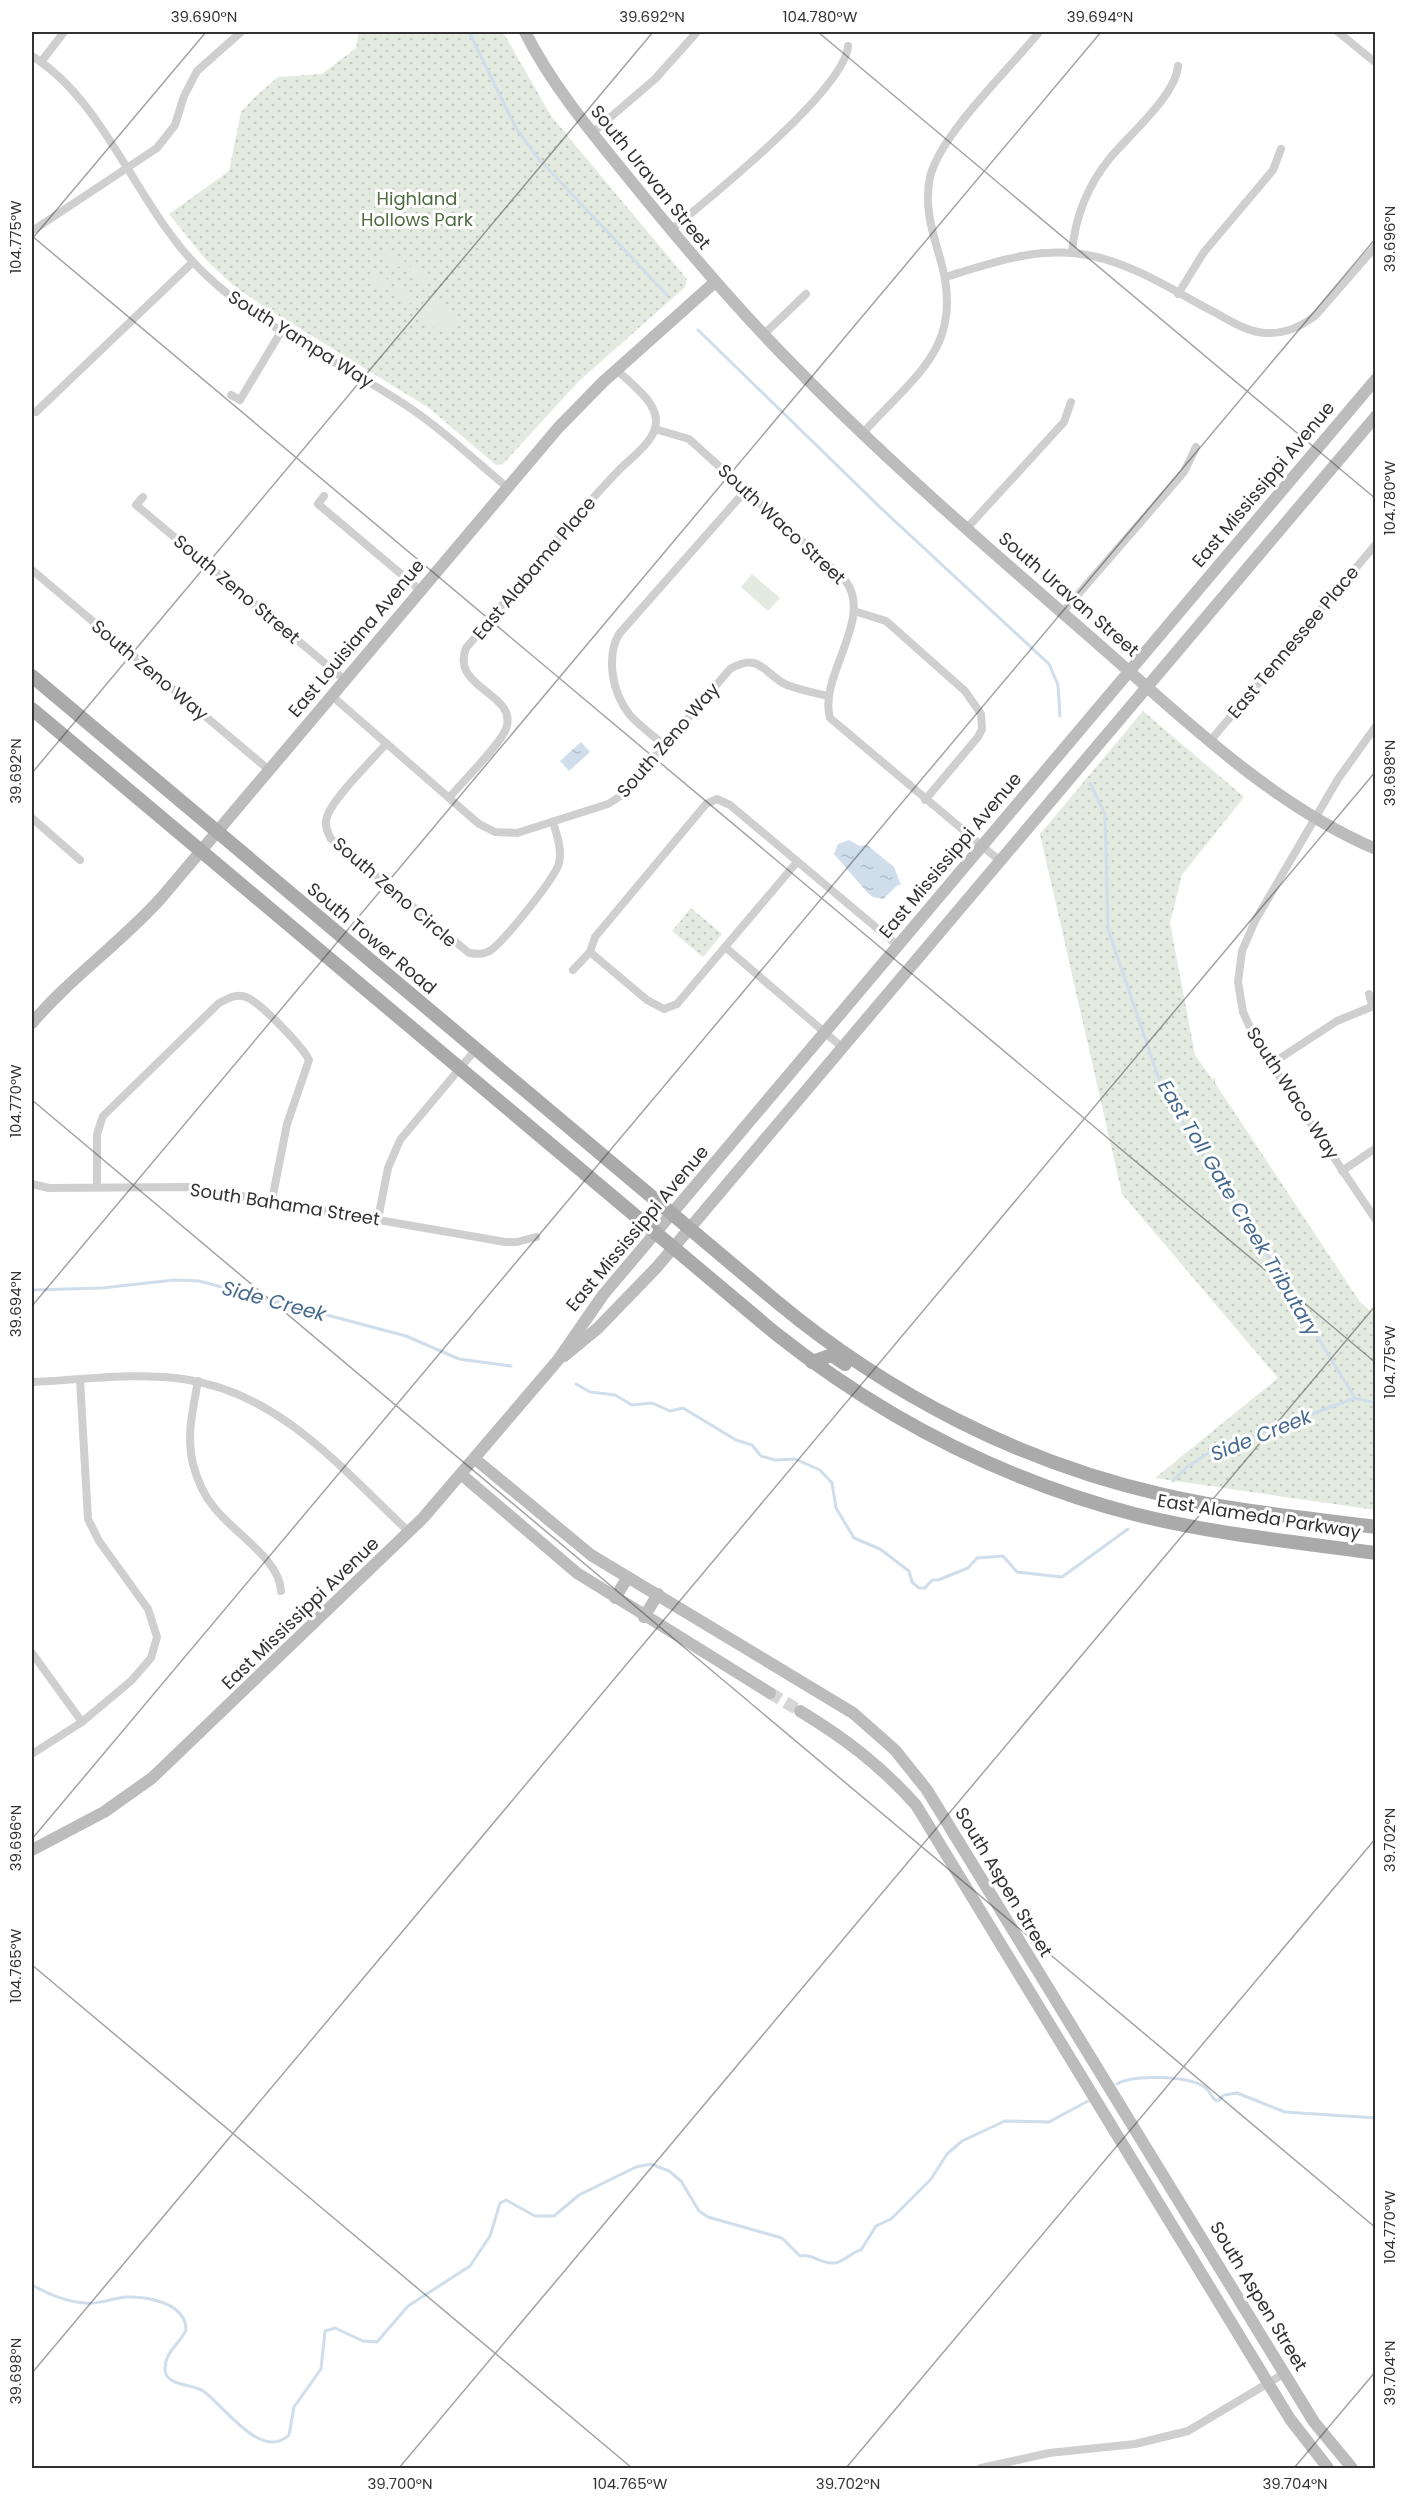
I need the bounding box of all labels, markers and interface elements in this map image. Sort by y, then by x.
text: 39.690°N [171,6,237,27]
text: 39.692°N [619,6,685,27]
text: 104.780°W [783,6,858,27]
text: 39.694°N [1067,6,1133,27]
street label: South Uravan Street [585,100,717,254]
park label: Highland Hollows Park [361,186,474,232]
text: 104.775°W [5,200,26,274]
text: 39.696°N [1379,206,1400,272]
street label: South Yampa Way [224,284,378,394]
street label: East Mississippi Avenue [1186,396,1340,572]
street label: South Waco Street [713,458,851,590]
text: 104.780°W [1379,460,1400,535]
street label: East Alabama Place [467,491,601,645]
street label: South Uravan Street [993,526,1145,662]
street label: South Zeno Street [168,529,306,649]
street label: East Louisiana Avenue [282,554,430,722]
street label: East Tennessee Place [1222,560,1364,724]
street label: South Zeno Way [86,614,214,726]
street label: South Zeno Way [611,677,725,803]
text: 39.692°N [5,738,26,804]
text: 39.698°N [1379,740,1400,806]
street label: East Mississippi Avenue [873,767,1027,943]
street label: South Zeno Circle [328,831,462,953]
street label: South Tower Road [302,876,442,1000]
street label: South Waco Way [1241,1022,1345,1164]
text: 104.770°W [5,1064,26,1138]
water label: East Toll Gate Creek Tributary [1151,1075,1327,1342]
street label: East Mississippi Avenue [560,1140,714,1316]
street label: South Bahama Street [188,1177,382,1231]
text: 39.694°N [5,1271,26,1337]
water label: Side Creek [219,1274,331,1329]
text: 104.775°W [1379,1325,1400,1399]
water label: Side Creek [1206,1401,1317,1468]
street label: East Alameda Parkway [1156,1488,1362,1544]
street label: East Mississippi Avenue [216,1531,384,1695]
street label: South Aspen Street [949,1803,1059,1961]
text: 39.696°N [5,1805,26,1871]
text: 39.702°N [1379,1808,1400,1872]
text: 104.765°W [5,1928,26,2003]
text: 104.770°W [1379,2190,1400,2264]
street label: South Aspen Street [1204,2217,1314,2375]
text: 39.698°N [5,2338,26,2404]
text: 39.704°N [1379,2340,1400,2406]
text: 39.700°N [367,2473,433,2494]
text: 104.765°W [593,2473,668,2494]
text: 39.702°N [816,2473,880,2494]
text: 39.704°N [1262,2473,1328,2494]

